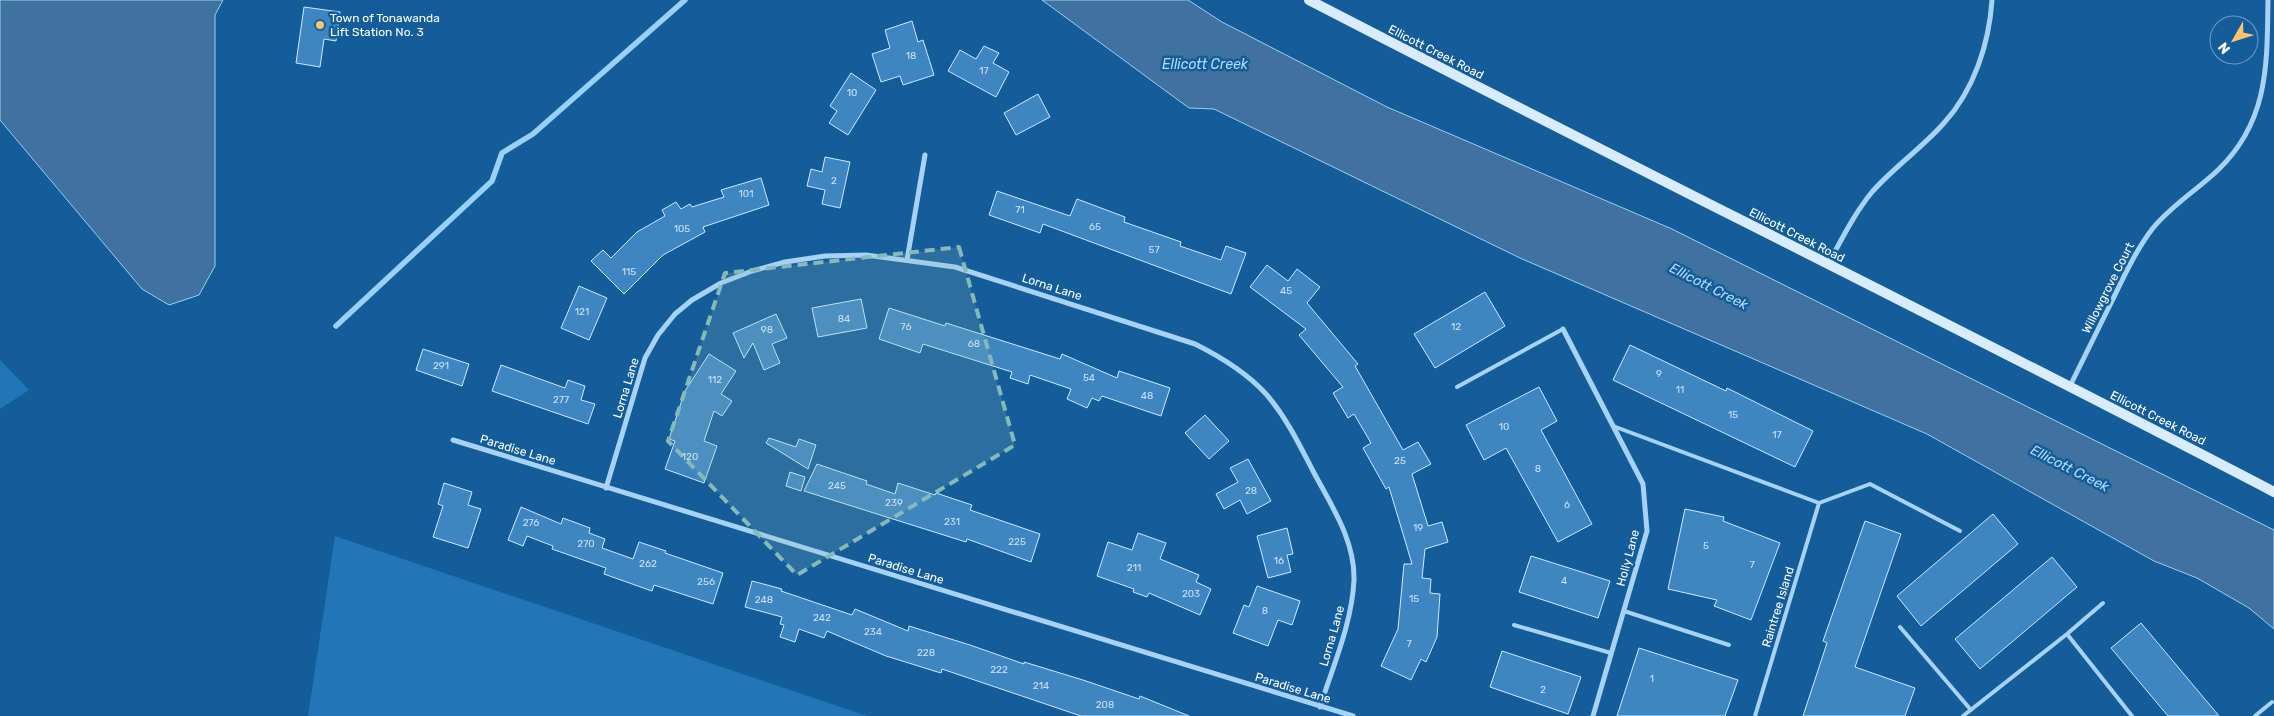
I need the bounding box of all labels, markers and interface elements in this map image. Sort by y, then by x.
place label: Town of Tonawanda Lift Station No. 3 [330,11,440,39]
north arrow [2209,15,2259,65]
marker: Town of Tonawanda Lift Station No. 3 [314,19,326,31]
street label: Ellicott Creek Road [1386,22,1486,82]
text: N [2215,39,2234,57]
house number: 18 [906,50,916,62]
water label: Ellicott Creek [1162,56,1249,73]
house number: 17 [979,65,989,77]
house number: 10 [847,87,857,99]
house number: 2 [831,175,837,187]
house number: 101 [739,188,753,200]
house number: 71 [1015,204,1025,216]
street label: Ellicott Creek Road [1747,205,1847,265]
house number: 65 [1089,221,1101,233]
house number: 105 [674,223,690,235]
street label: Willowgrove Court [2079,240,2137,336]
house number: 57 [1148,244,1160,256]
water label: Ellicott Creek [1667,259,1752,314]
house number: 115 [622,266,636,278]
street label: Lorna Lane [1020,271,1084,303]
house number: 45 [1280,285,1292,297]
house number: 121 [575,306,589,318]
house number: 84 [838,313,850,325]
house number: 76 [901,321,911,333]
house number: 12 [1451,321,1461,333]
house number: 98 [761,324,773,336]
house number: 68 [968,338,980,350]
street label: Lorna Lane [610,356,642,420]
house number: 291 [433,360,449,372]
house number: 9 [1656,368,1662,380]
house number: 54 [1083,372,1095,384]
house number: 112 [708,374,722,386]
house number: 11 [1676,384,1684,396]
street label: Ellicott Creek Road [2108,388,2208,448]
house number: 48 [1141,390,1153,402]
house number: 277 [553,394,569,406]
house number: 15 [1728,409,1738,421]
house number: 10 [1499,421,1509,433]
house number: 17 [1772,429,1782,441]
street label: Paradise Lane [478,432,558,468]
water label: Ellicott Creek [2028,441,2113,496]
house number: 120 [682,451,698,463]
house number: 25 [1394,455,1406,467]
house number: 8 [1535,463,1541,475]
house number: 245 [828,480,846,492]
house number: 28 [1245,485,1257,497]
house number: 239 [885,497,903,509]
house number: 6 [1564,499,1570,511]
house number: 231 [944,516,960,528]
house number: 276 [523,517,539,529]
house number: 19 [1413,522,1423,534]
street label: Holly Lane [1614,528,1642,588]
house number: 225 [1008,536,1026,548]
house number: 270 [577,538,595,550]
house number: 5 [1703,540,1709,552]
street label: Paradise Lane [866,551,946,587]
house number: 16 [1274,555,1284,567]
house number: 262 [639,558,657,570]
house number: 7 [1749,559,1755,571]
house number: 211 [1127,562,1141,574]
street label: Raintree Island [1759,565,1797,649]
house number: 4 [1561,575,1567,587]
house number: 256 [697,576,715,588]
house number: 203 [1182,588,1200,600]
house number: 15 [1409,593,1419,605]
house number: 248 [755,594,773,606]
street label: Lorna Lane [1317,604,1347,668]
house number: 8 [1262,605,1268,617]
house number: 242 [813,612,831,624]
house number: 234 [864,626,882,638]
house number: 7 [1406,638,1412,650]
house number: 228 [917,647,935,659]
house number: 222 [990,664,1008,676]
street label: Paradise Lane [1253,670,1333,706]
house number: 1 [1650,673,1654,685]
house number: 214 [1033,680,1049,692]
house number: 2 [1540,684,1546,696]
house number: 208 [1096,699,1114,711]

